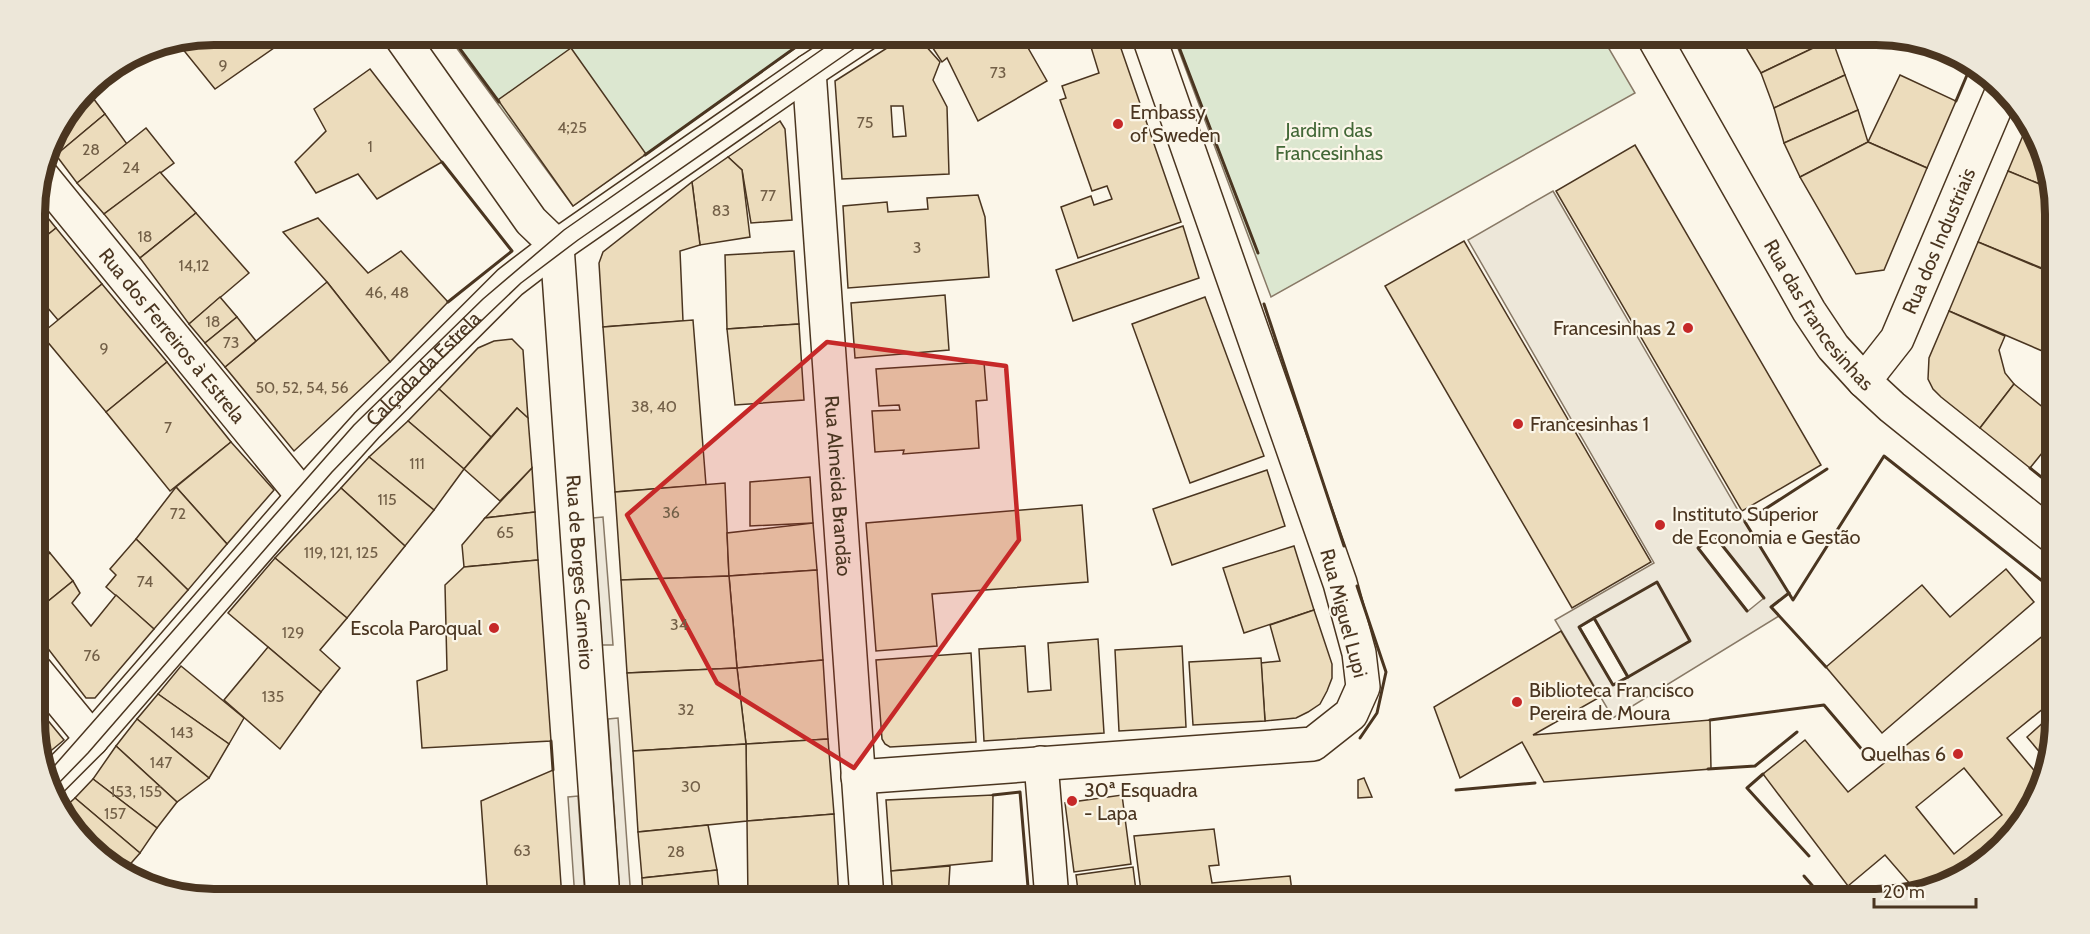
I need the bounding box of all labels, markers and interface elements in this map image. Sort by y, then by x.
house number: 9 [218,56,228,75]
house number: 73 [990,63,1006,82]
place label: Embassy of Sweden [1130,100,1221,147]
house number: 75 [857,113,873,132]
marker: Embassy of Sweden [1111,117,1125,131]
house number: 4;25 [557,118,587,137]
park label: Jardim das Francesinhas [1275,118,1383,165]
house number: 1 [367,137,373,156]
house number: 28 [82,140,100,159]
house number: 24 [122,158,140,177]
street label: Rua dos Industriais [1897,164,1980,318]
house number: 77 [760,186,776,205]
house number: 83 [712,201,730,220]
house number: 18 [138,227,152,246]
street label: Rua das Francesinhas [1759,235,1878,395]
house number: 3 [913,238,921,257]
street label: Rua dos Ferreiros à Estrela [94,243,251,428]
house number: 14,12 [178,256,210,275]
house number: 46, 48 [365,283,409,302]
street label: Calçada da Estrela [361,306,486,431]
house number: 18 [206,312,220,331]
place label: Francesinhas 2 [1553,316,1676,340]
marker: Francesinhas 2 [1681,321,1695,335]
house number: 73 [223,333,239,352]
house number: 9 [99,339,109,358]
house number: 50, 52, 54, 56 [255,378,349,397]
street label: Rua Almeida Brandão [820,395,856,577]
house number: 38, 40 [631,397,677,416]
place label: Francesinhas 1 [1530,412,1649,436]
marker: Francesinhas 1 [1511,417,1525,431]
house number: 7 [164,418,172,437]
house number: 111 [409,454,425,473]
street label: Rua de Borges Carneiro [561,474,599,671]
house number: 115 [377,490,397,509]
place label: Instituto Superior de Economia e Gestão [1672,502,1861,549]
house number: 36 [662,503,680,522]
house number: 72 [170,504,186,523]
marker: Instituto Superior de Economia e Gestão [1653,518,1667,532]
house number: 65 [496,523,514,542]
house number: 119, 121, 125 [304,543,378,562]
street label: Rua Miguel Lupi [1315,546,1373,680]
house number: 74 [137,572,153,591]
house number: 34 [670,615,688,634]
place label: Escola Paroqual [350,616,482,640]
marker: Escola Paroqual [487,621,501,635]
house number: 129 [282,623,304,642]
house number: 76 [84,646,100,665]
place label: Biblioteca Francisco Pereira de Moura [1529,678,1694,725]
house number: 135 [262,687,284,706]
marker: Biblioteca Francisco Pereira de Moura [1510,695,1524,709]
house number: 32 [677,700,695,719]
house number: 143 [170,723,194,742]
place label: Quelhas 6 [1861,742,1946,766]
marker: Quelhas 6 [1951,747,1965,761]
house number: 147 [150,753,172,772]
house number: 30 [681,777,701,796]
place label: 30ª Esquadra - Lapa [1084,778,1198,825]
house number: 153, 155 [110,782,162,801]
marker: 30ª Esquadra - Lapa [1065,794,1079,808]
house number: 157 [104,804,126,823]
house number: 63 [513,841,531,860]
house number: 28 [667,842,685,861]
scale bar [1874,871,1976,909]
text: 20 m [1883,881,1925,903]

